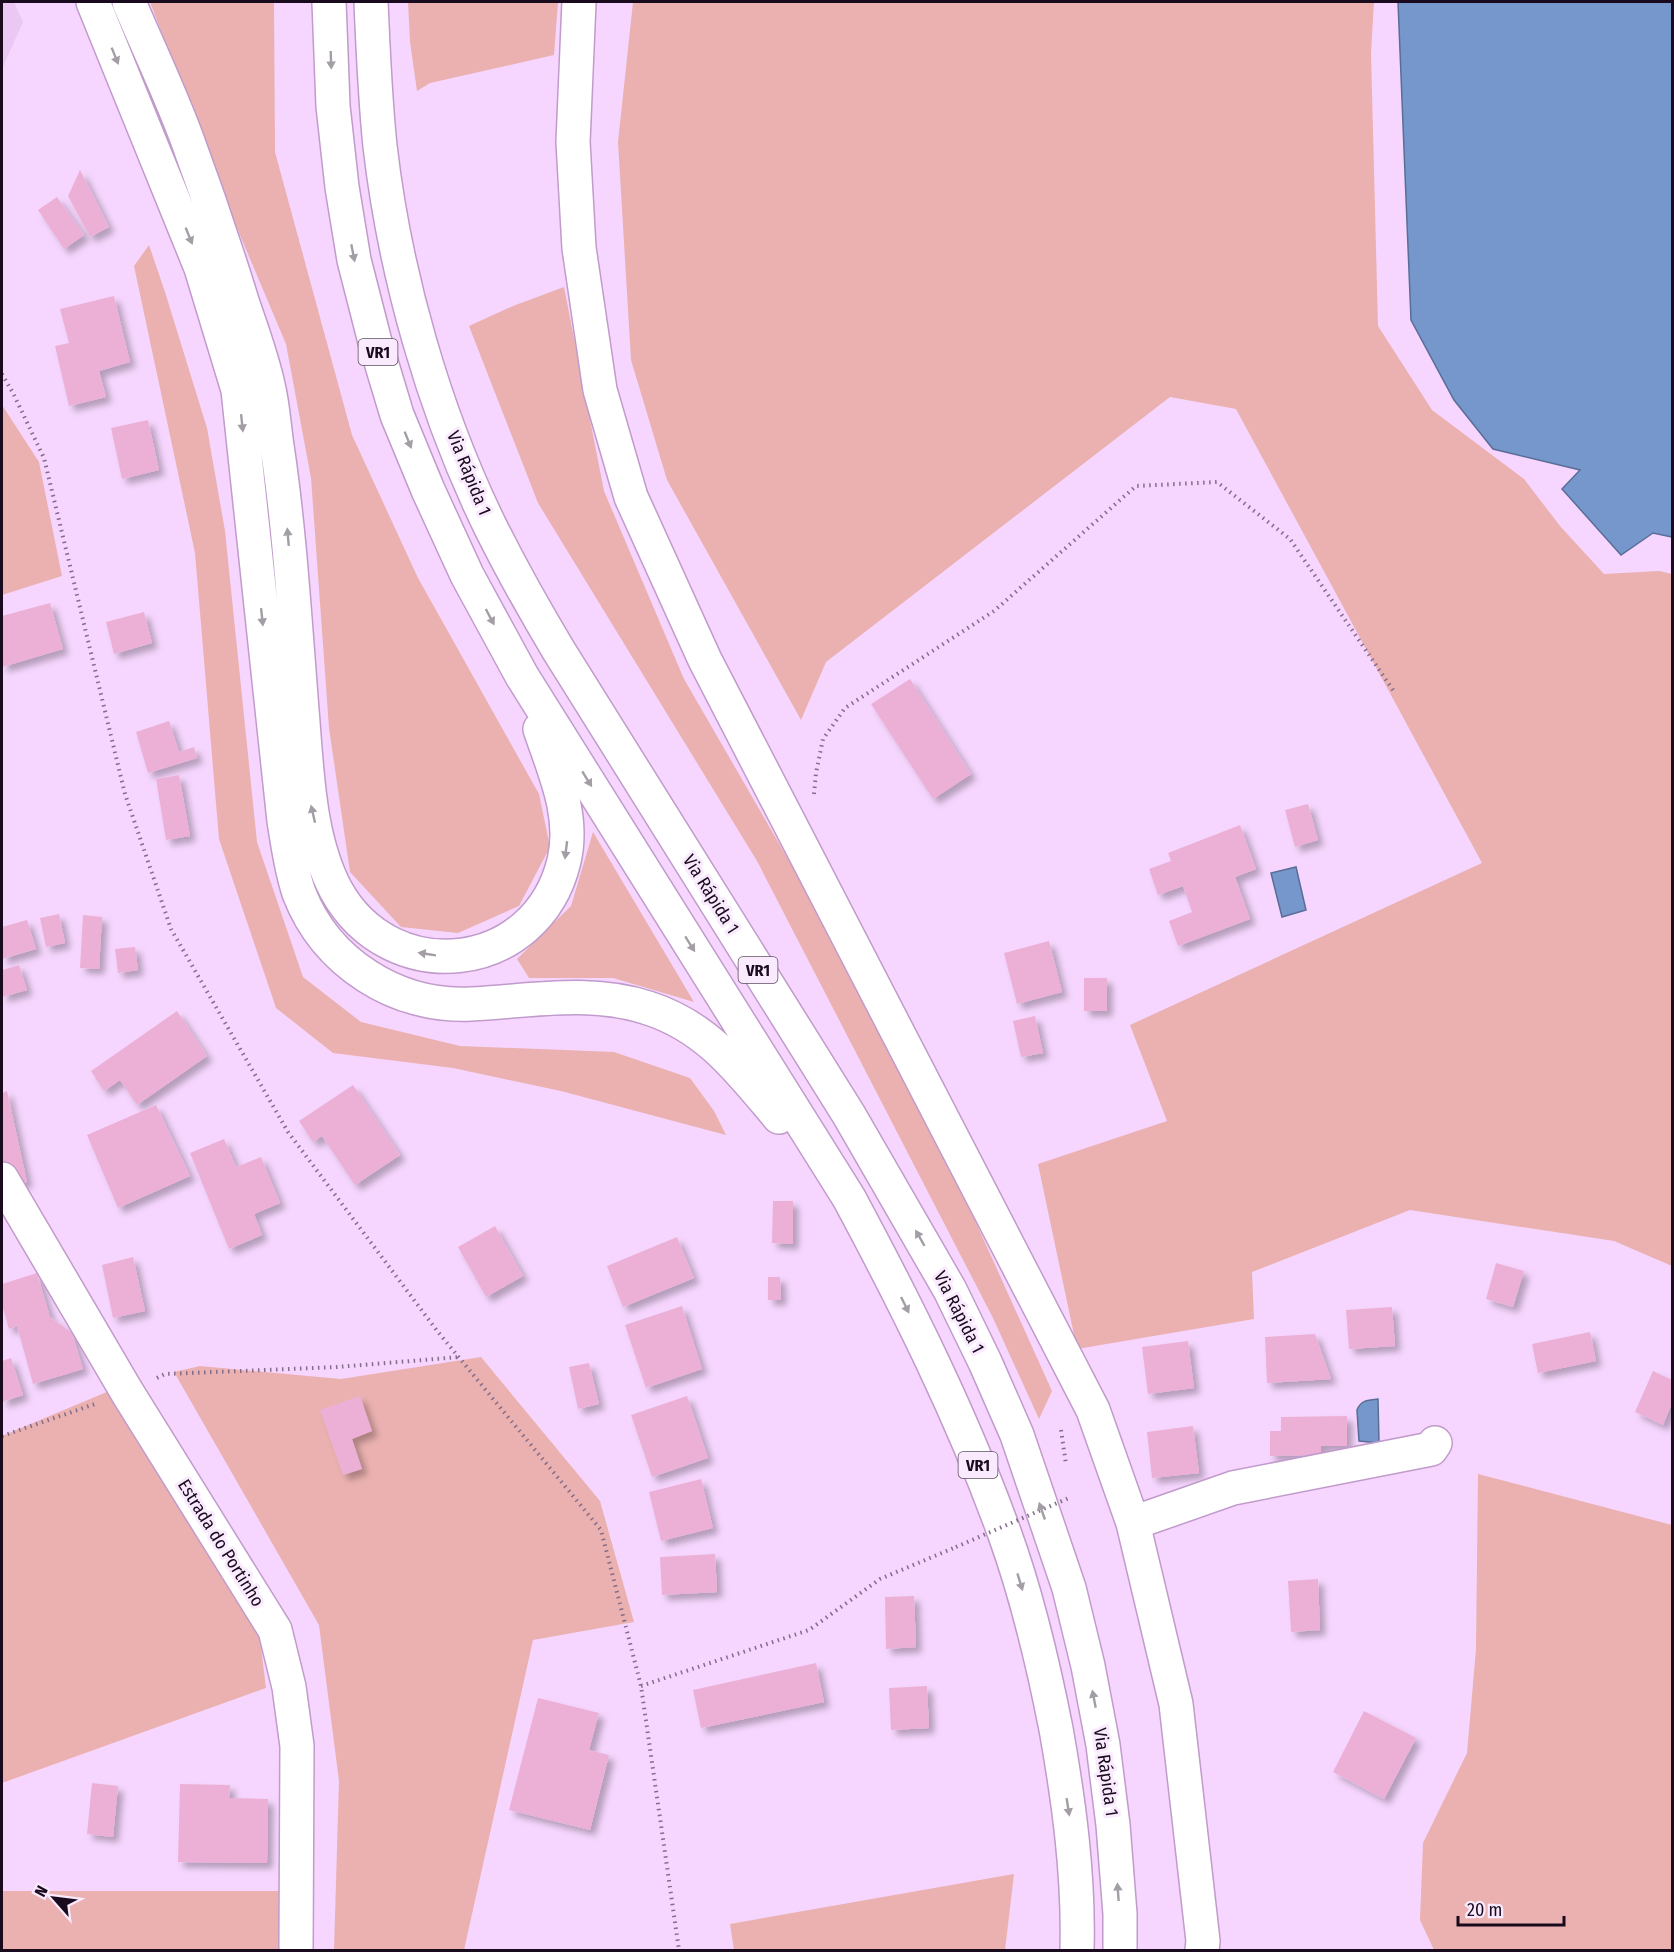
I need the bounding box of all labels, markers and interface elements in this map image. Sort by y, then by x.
one-way arrow [110,47,120,65]
one-way arrow [326,50,336,69]
one-way arrow [184,228,194,246]
one-way arrow [349,244,358,263]
road number: VR1 [358,339,398,365]
one-way arrow [237,414,246,433]
street label: Via Rápida 1 [442,428,496,518]
one-way arrow [403,432,413,450]
one-way arrow [283,527,293,546]
one-way arrow [258,608,267,627]
one-way arrow [485,609,495,626]
one-way arrow [581,771,592,787]
one-way arrow [308,805,317,824]
one-way arrow [561,840,570,859]
street label: Via Rápida 1 [678,850,744,938]
one-way arrow [684,936,695,952]
one-way arrow [418,950,437,959]
road number: VR1 [738,957,777,983]
one-way arrow [914,1230,925,1246]
street label: Via Rápida 1 [929,1267,989,1357]
one-way arrow [901,1297,910,1314]
road number: VR1 [958,1452,998,1478]
street label: Estrada do Portinho [173,1475,269,1611]
one-way arrow [1037,1502,1047,1520]
one-way arrow [1016,1573,1025,1591]
one-way arrow [1089,1689,1098,1708]
street label: Via Rápida 1 [1089,1726,1123,1818]
one-way arrow [1064,1797,1073,1816]
north arrow [24,1868,84,1928]
text: N [31,1882,52,1900]
one-way arrow [1113,1883,1123,1902]
scale bar [1458,1889,1564,1927]
text: 20 m [1467,1899,1502,1921]

